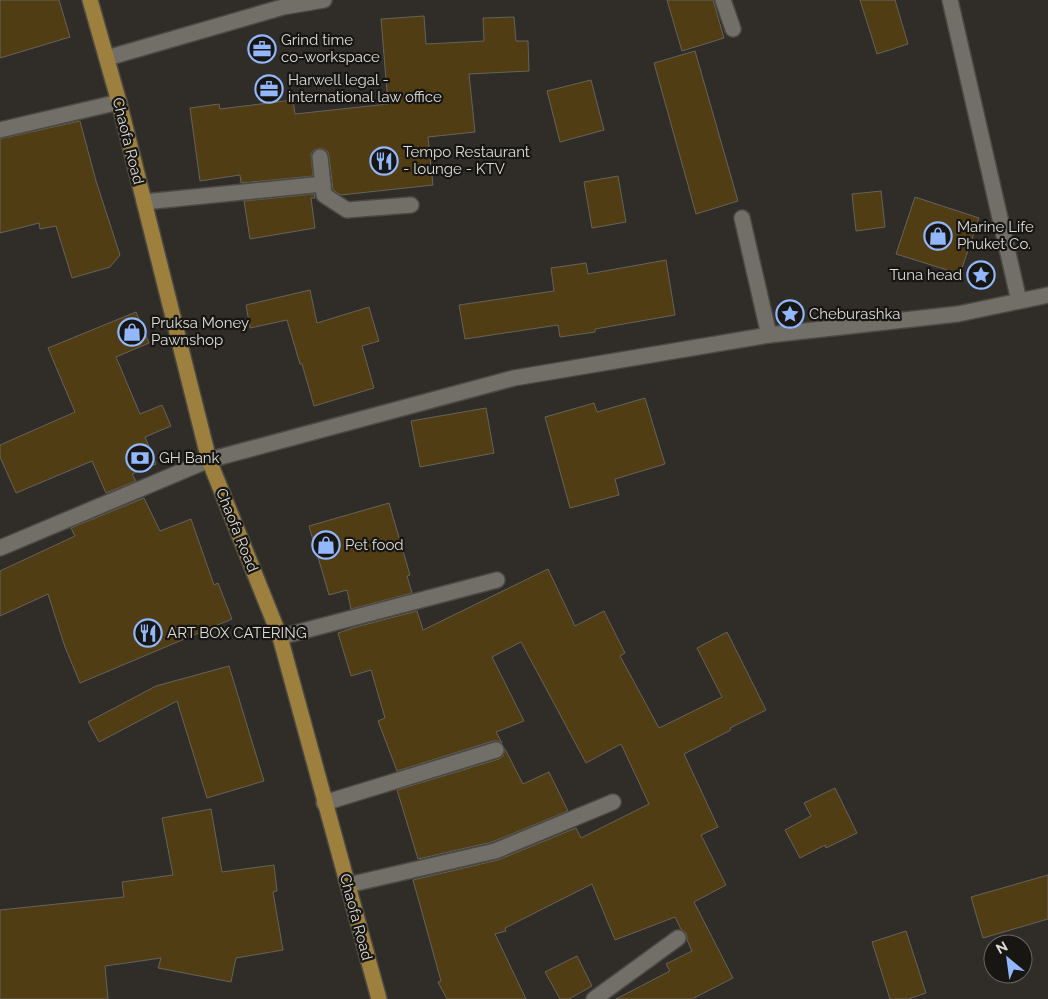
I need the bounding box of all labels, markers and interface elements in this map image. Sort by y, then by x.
place label: Grind time co-workspace [281,31,380,66]
office icon: Grind time co-workspace [247,34,277,64]
place label: Harwell legal - international law office [288,71,442,106]
office icon: Harwell legal - international law office [254,74,284,104]
street label: Chaofa Road [109,96,147,186]
place label: Tempo Restaurant - lounge - KTV [403,143,530,178]
restaurant icon: Tempo Restaurant - lounge - KTV [369,146,399,176]
place label: Marine Life Phuket Co. [957,218,1034,253]
shop icon: Marine Life Phuket Co. [923,221,953,251]
place icon: Tuna head [966,260,996,290]
place label: Tuna head [889,266,962,284]
place icon: Cheburashka [775,299,805,329]
place label: Cheburashka [809,305,901,323]
place label: Pruksa Money Pawnshop [151,314,249,349]
shop icon: Pruksa Money Pawnshop [117,317,147,347]
bank icon: GH Bank [125,443,155,473]
place label: GH Bank [159,449,220,467]
street label: Chaofa Road [212,485,262,575]
shop icon: Pet food [311,530,341,560]
place label: Pet food [345,536,404,554]
restaurant icon: ART BOX CATERING [133,618,163,648]
place label: ART BOX CATERING [167,624,307,642]
street label: Chaofa Road [336,872,376,962]
north arrow [983,934,1033,984]
text: N [993,938,1010,957]

